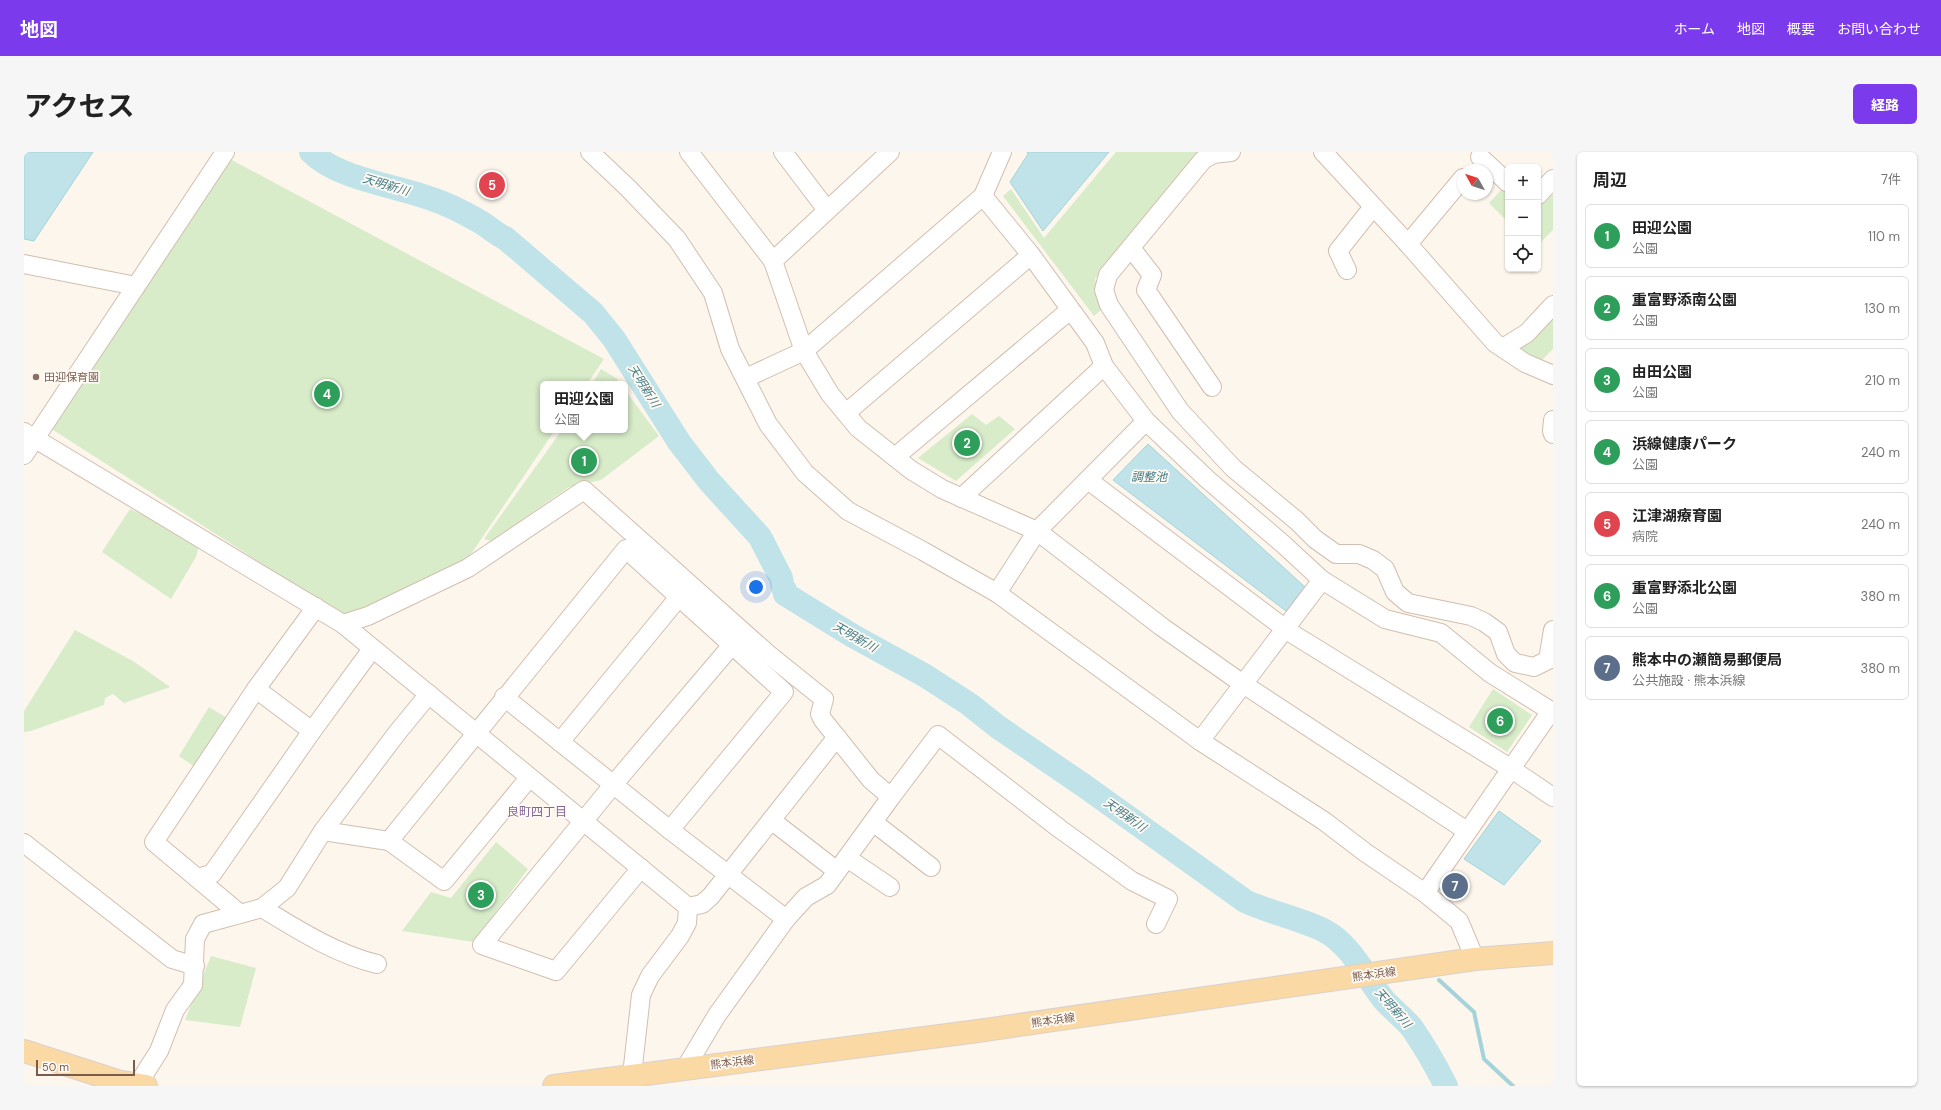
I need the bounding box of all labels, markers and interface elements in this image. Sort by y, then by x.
text: 地図 [20,17,58,42]
text: ホーム [1673,20,1715,38]
text: 地図 [1737,20,1765,38]
text: 概要 [1787,20,1815,38]
text: お問い合わせ [1837,20,1921,38]
button: 経路 [1853,84,1917,124]
text: アクセス [24,88,135,125]
north arrow [1457,164,1493,200]
map controls [1505,164,1541,272]
button: + [1505,164,1541,200]
text: 周辺 [1593,169,1627,191]
water label: 天明新川 [361,170,413,200]
pin: 5 [479,170,505,200]
text: 7件 [1881,171,1901,188]
button: − [1505,200,1541,236]
text: 田迎公園 [1632,218,1692,238]
text: 1 [1605,228,1609,245]
text: 110 m [1868,228,1900,245]
button: locate [1505,236,1541,272]
text: 公園 [1632,240,1658,257]
text: 重富野添南公園 [1632,290,1737,310]
text: 2 [1603,300,1611,317]
text: 130 m [1864,300,1900,317]
text: 公園 [1632,312,1658,329]
water label: 天明新川 [624,361,665,412]
text: 由田公園 [1632,362,1692,382]
place label: 田迎保育園 [44,370,99,384]
marker: 田迎保育園 [31,372,41,382]
text: 3 [1603,372,1611,389]
text: 210 m [1865,372,1900,389]
pin: 4 [314,379,340,409]
popup [540,381,628,433]
text: 公園 [1632,384,1658,401]
text: 田迎公園 [554,389,614,409]
text: 公園 [554,411,580,428]
pin: 2 [954,428,980,458]
text: 浜線健康パーク [1632,434,1737,454]
text: 4 [1603,444,1611,461]
text: 240 m [1861,444,1900,461]
pin: 1 [571,446,597,476]
text: 公園 [1632,456,1658,473]
water label: 調整池 [1131,469,1168,485]
text: 江津湖療育園 [1632,506,1722,526]
text: 5 [1603,516,1611,533]
text: 240 m [1861,516,1900,533]
text: 病院 [1632,528,1658,545]
your location [746,577,766,597]
text: 重富野添北公園 [1632,578,1737,598]
text: 6 [1603,588,1611,605]
text: 380 m [1860,588,1900,605]
text: 公園 [1632,600,1658,617]
water label: 天明新川 [830,618,882,657]
text: 熊本中の瀬簡易郵便局 [1632,650,1782,670]
text: 7 [1604,660,1610,677]
text: 380 m [1860,660,1900,677]
text: 公共施設 · 熊本浜線 [1632,672,1746,689]
pin: 6 [1487,706,1513,736]
water label: 天明新川 [1101,795,1151,836]
district label: 良町四丁目 [507,804,567,820]
pin: 7 [1442,871,1468,901]
pin: 3 [468,880,494,910]
street label: 熊本浜線 [1351,964,1397,984]
water label: 天明新川 [1371,985,1416,1033]
street label: 熊本浜線 [1030,1010,1076,1030]
street label: 熊本浜線 [709,1052,755,1072]
scale bar [36,1058,135,1077]
text: 50 m [42,1060,69,1074]

